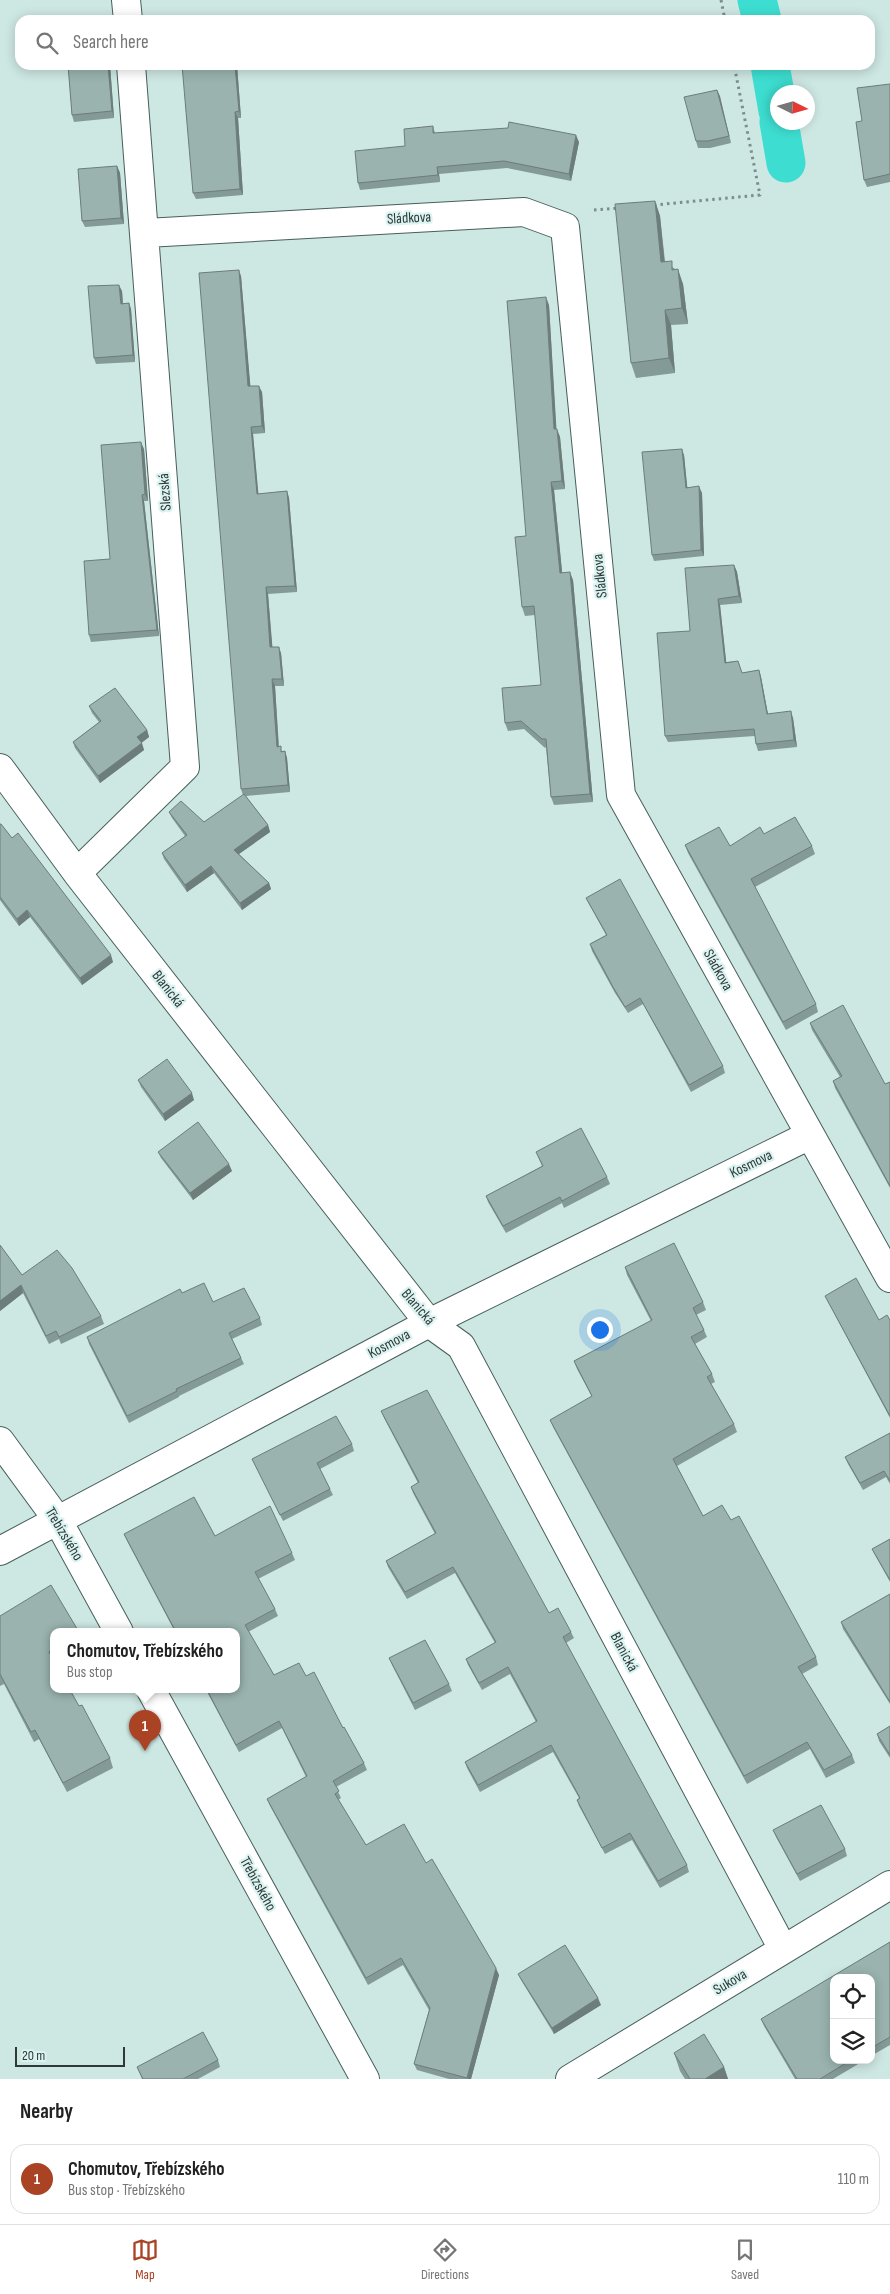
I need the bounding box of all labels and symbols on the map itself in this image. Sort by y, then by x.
north arrow [770,85,815,130]
street label: Sládkova [386,207,432,229]
street label: Slezská [154,472,176,511]
street label: Sládkova [588,553,612,599]
street label: Sládkova [699,946,737,994]
street label: Blanická [148,967,189,1012]
street label: Kosmova [727,1145,776,1182]
street label: Blanická [397,1285,439,1329]
your location [587,1317,613,1343]
street label: Kosmova [365,1325,414,1363]
street label: Třebízského [41,1504,87,1564]
street label: Blanická [606,1629,642,1675]
pin: 1 [129,1710,161,1751]
street label: Třebízského [235,1854,281,1914]
street label: Sukova [710,1965,750,1999]
scale bar [15,2044,125,2067]

